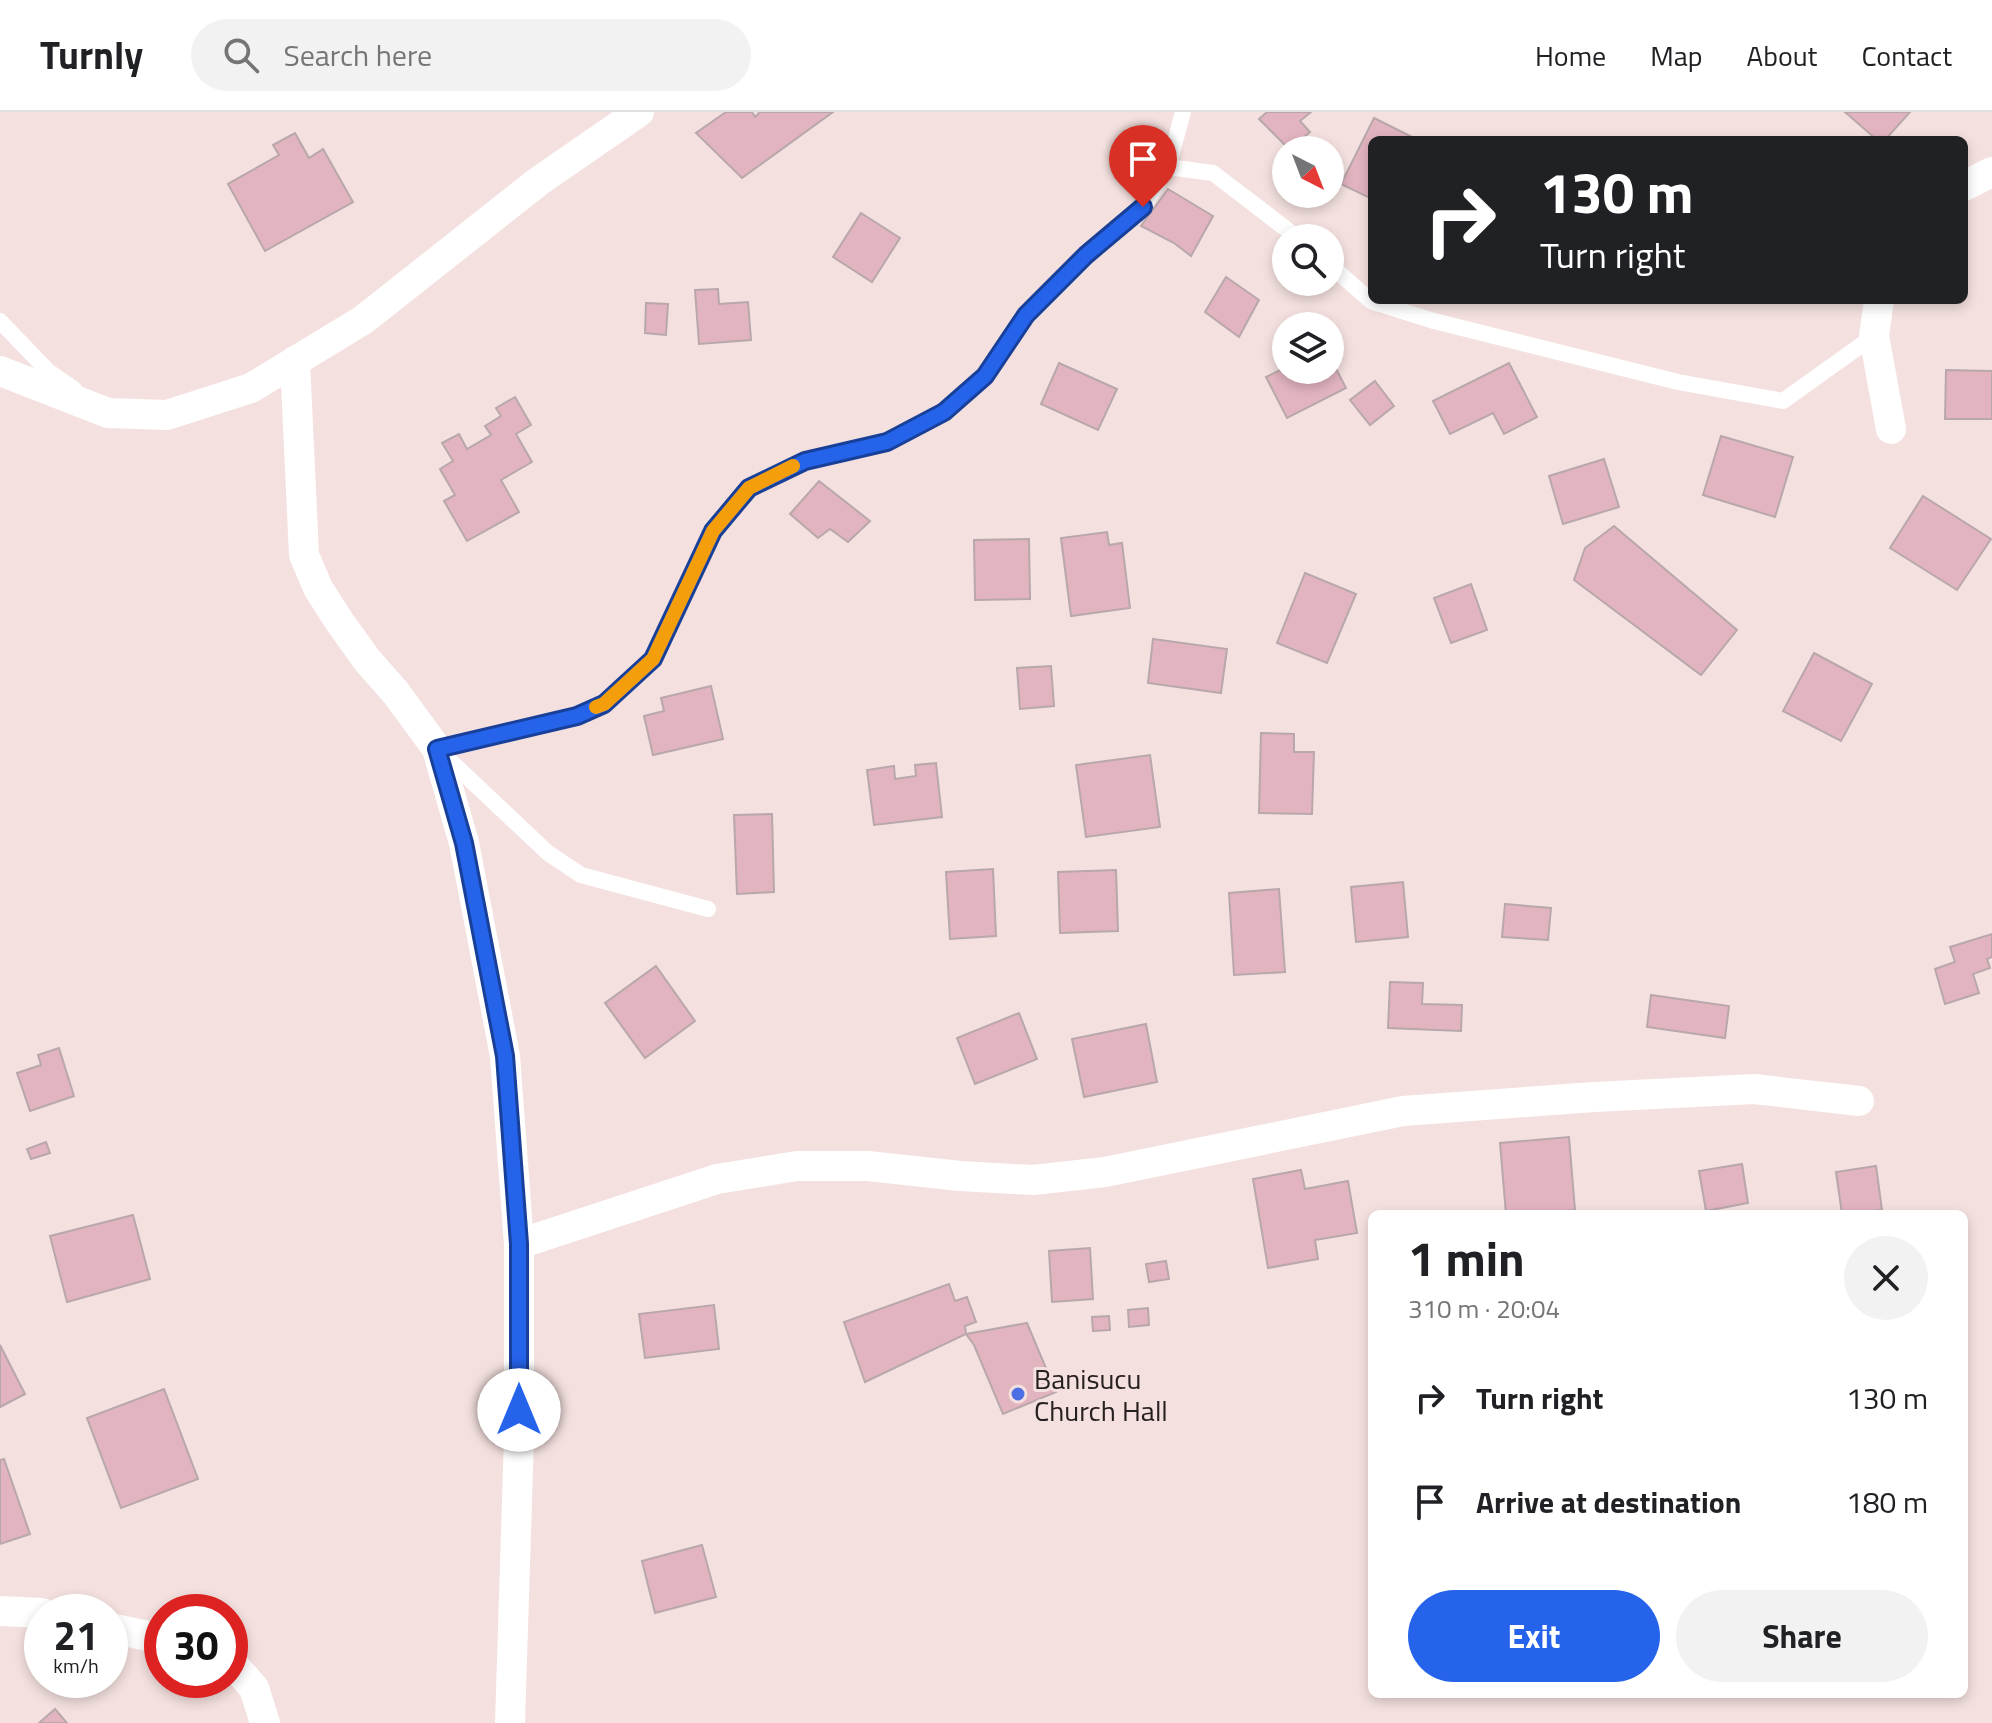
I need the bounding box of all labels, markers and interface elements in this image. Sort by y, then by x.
search box [191,19,751,91]
text: Turnly [40,26,143,84]
text: Search here [283,32,432,78]
icon: search [219,33,263,77]
text: Home [1535,34,1606,77]
text: Map [1650,34,1703,77]
text: About [1747,34,1817,77]
text: Contact [1861,34,1952,77]
pin [1109,125,1177,207]
north arrow [1272,136,1344,208]
map controls [1272,136,1344,384]
icon: arrive [1121,137,1165,181]
text: 130 m [1540,150,1693,235]
icon: right [1408,168,1512,272]
button: search [1272,224,1344,296]
text: Turn right [1540,227,1685,282]
button: layers [1272,312,1344,384]
text: 1 min [1408,1222,1525,1295]
button: close [1844,1236,1928,1320]
text: 310 m · 20:04 [1408,1289,1560,1328]
place label: Banisucu Church Hall [1034,1357,1168,1432]
position arrow [477,1368,561,1452]
text: Turn right [1476,1375,1604,1421]
text: 130 m [1846,1375,1928,1421]
icon: right [1408,1376,1452,1420]
marker: Banisucu Church Hall [1009,1385,1027,1403]
text: Arrive at destination [1476,1479,1741,1525]
text: 180 m [1846,1479,1928,1525]
icon: arrive [1408,1480,1452,1524]
button: Exit [1408,1590,1660,1682]
button: Share [1676,1590,1928,1682]
speed limit sign: 30 [144,1594,248,1698]
text: 21 [54,1605,98,1666]
text: km/h [53,1650,99,1681]

